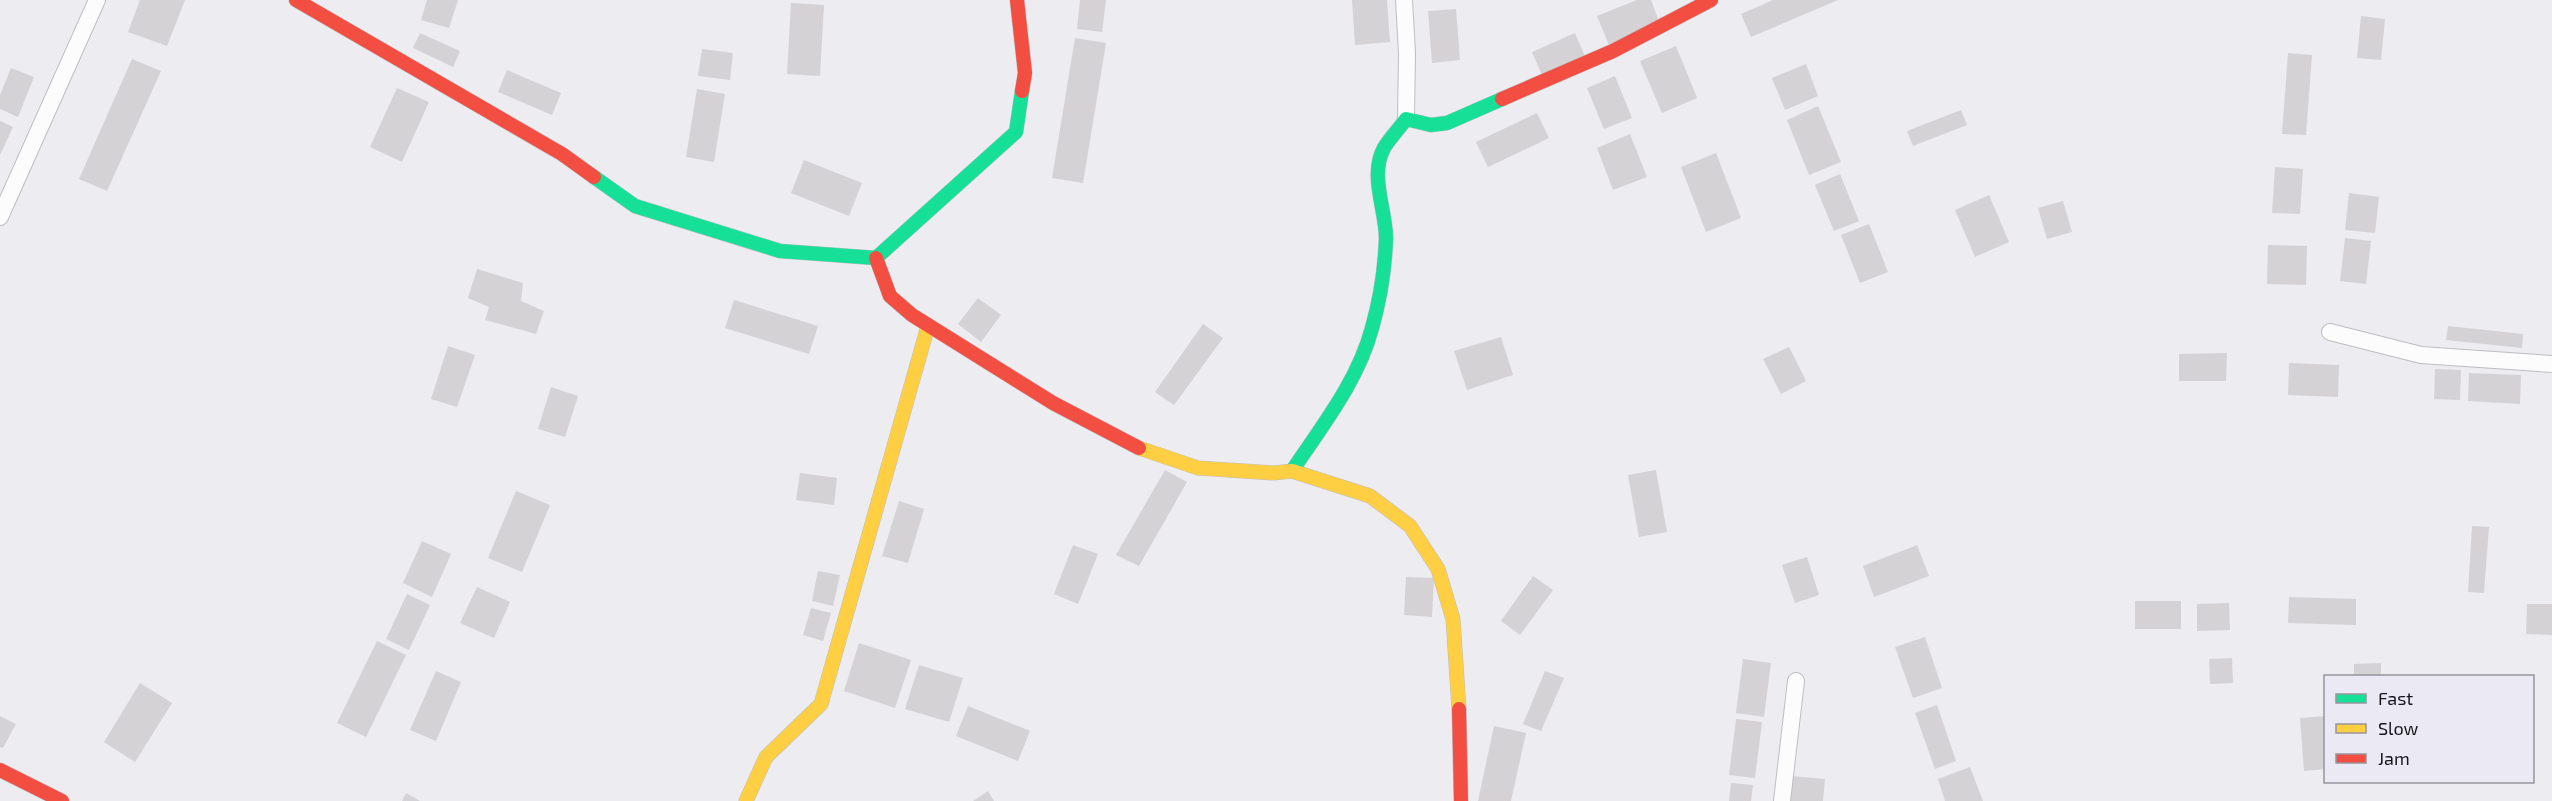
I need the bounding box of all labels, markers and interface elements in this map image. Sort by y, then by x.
legend [2324,675,2534,783]
text: Fast [2378,687,2413,709]
text: Slow [2378,717,2419,739]
text: Jam [2378,747,2410,769]

